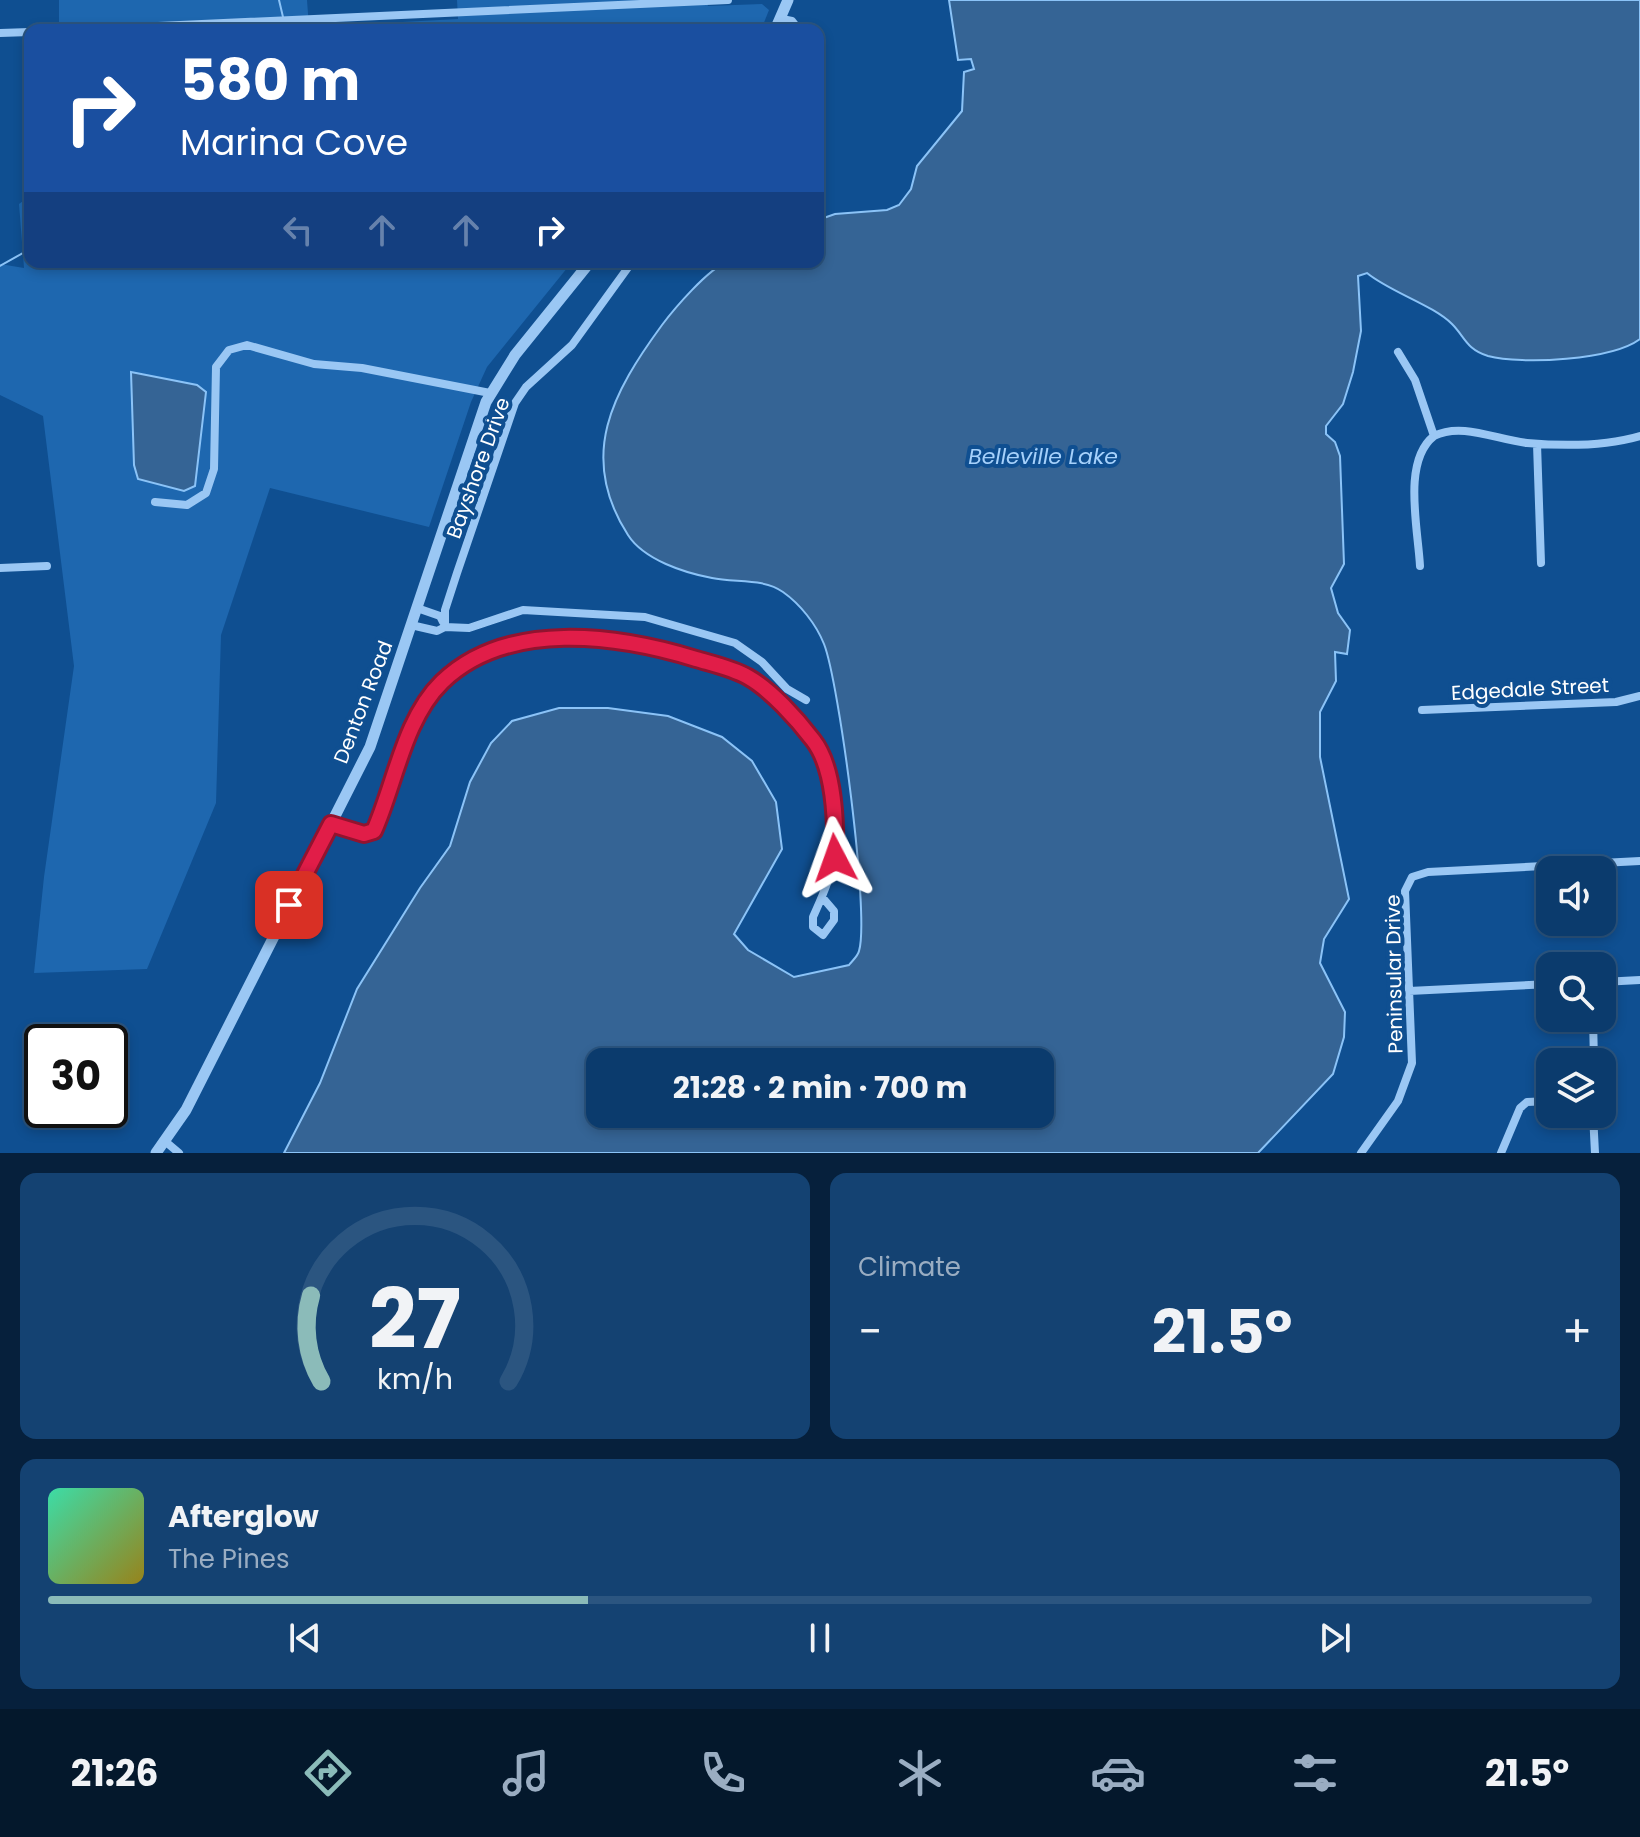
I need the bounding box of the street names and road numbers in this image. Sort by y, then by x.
street label: Bayshore Drive [439,393,517,543]
street label: Denton Road [327,637,399,767]
street label: Edgedale Street [1450,671,1610,707]
street label: Peninsular Drive [1379,894,1409,1054]

